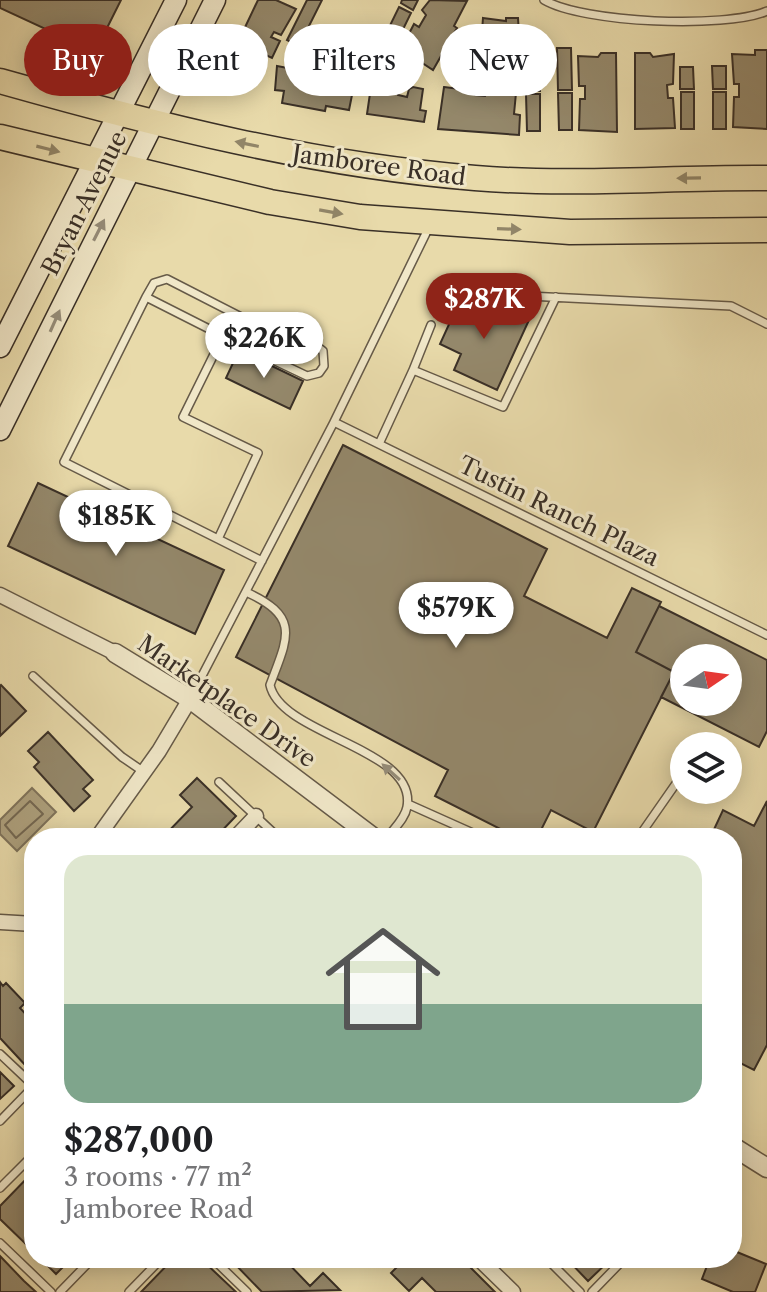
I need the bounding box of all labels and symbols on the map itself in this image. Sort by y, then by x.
street label: Bryan Avenue [35,126,133,280]
one-way arrow [235,137,260,150]
street label: Jamboree Road [286,138,468,192]
one-way arrow [35,143,60,155]
one-way arrow [676,172,701,184]
one-way arrow [319,206,344,219]
one-way arrow [93,219,106,242]
one-way arrow [497,223,522,236]
pin: $287K [428,273,540,341]
one-way arrow [48,309,62,333]
pin: $226K [208,312,320,380]
street label: Tustin Ranch Plaza [454,450,664,572]
pin: $185K [60,490,172,558]
pin: $579K [400,582,512,650]
street label: Marketplace Drive [132,629,322,773]
north arrow [670,644,742,716]
one-way arrow [381,763,401,781]

